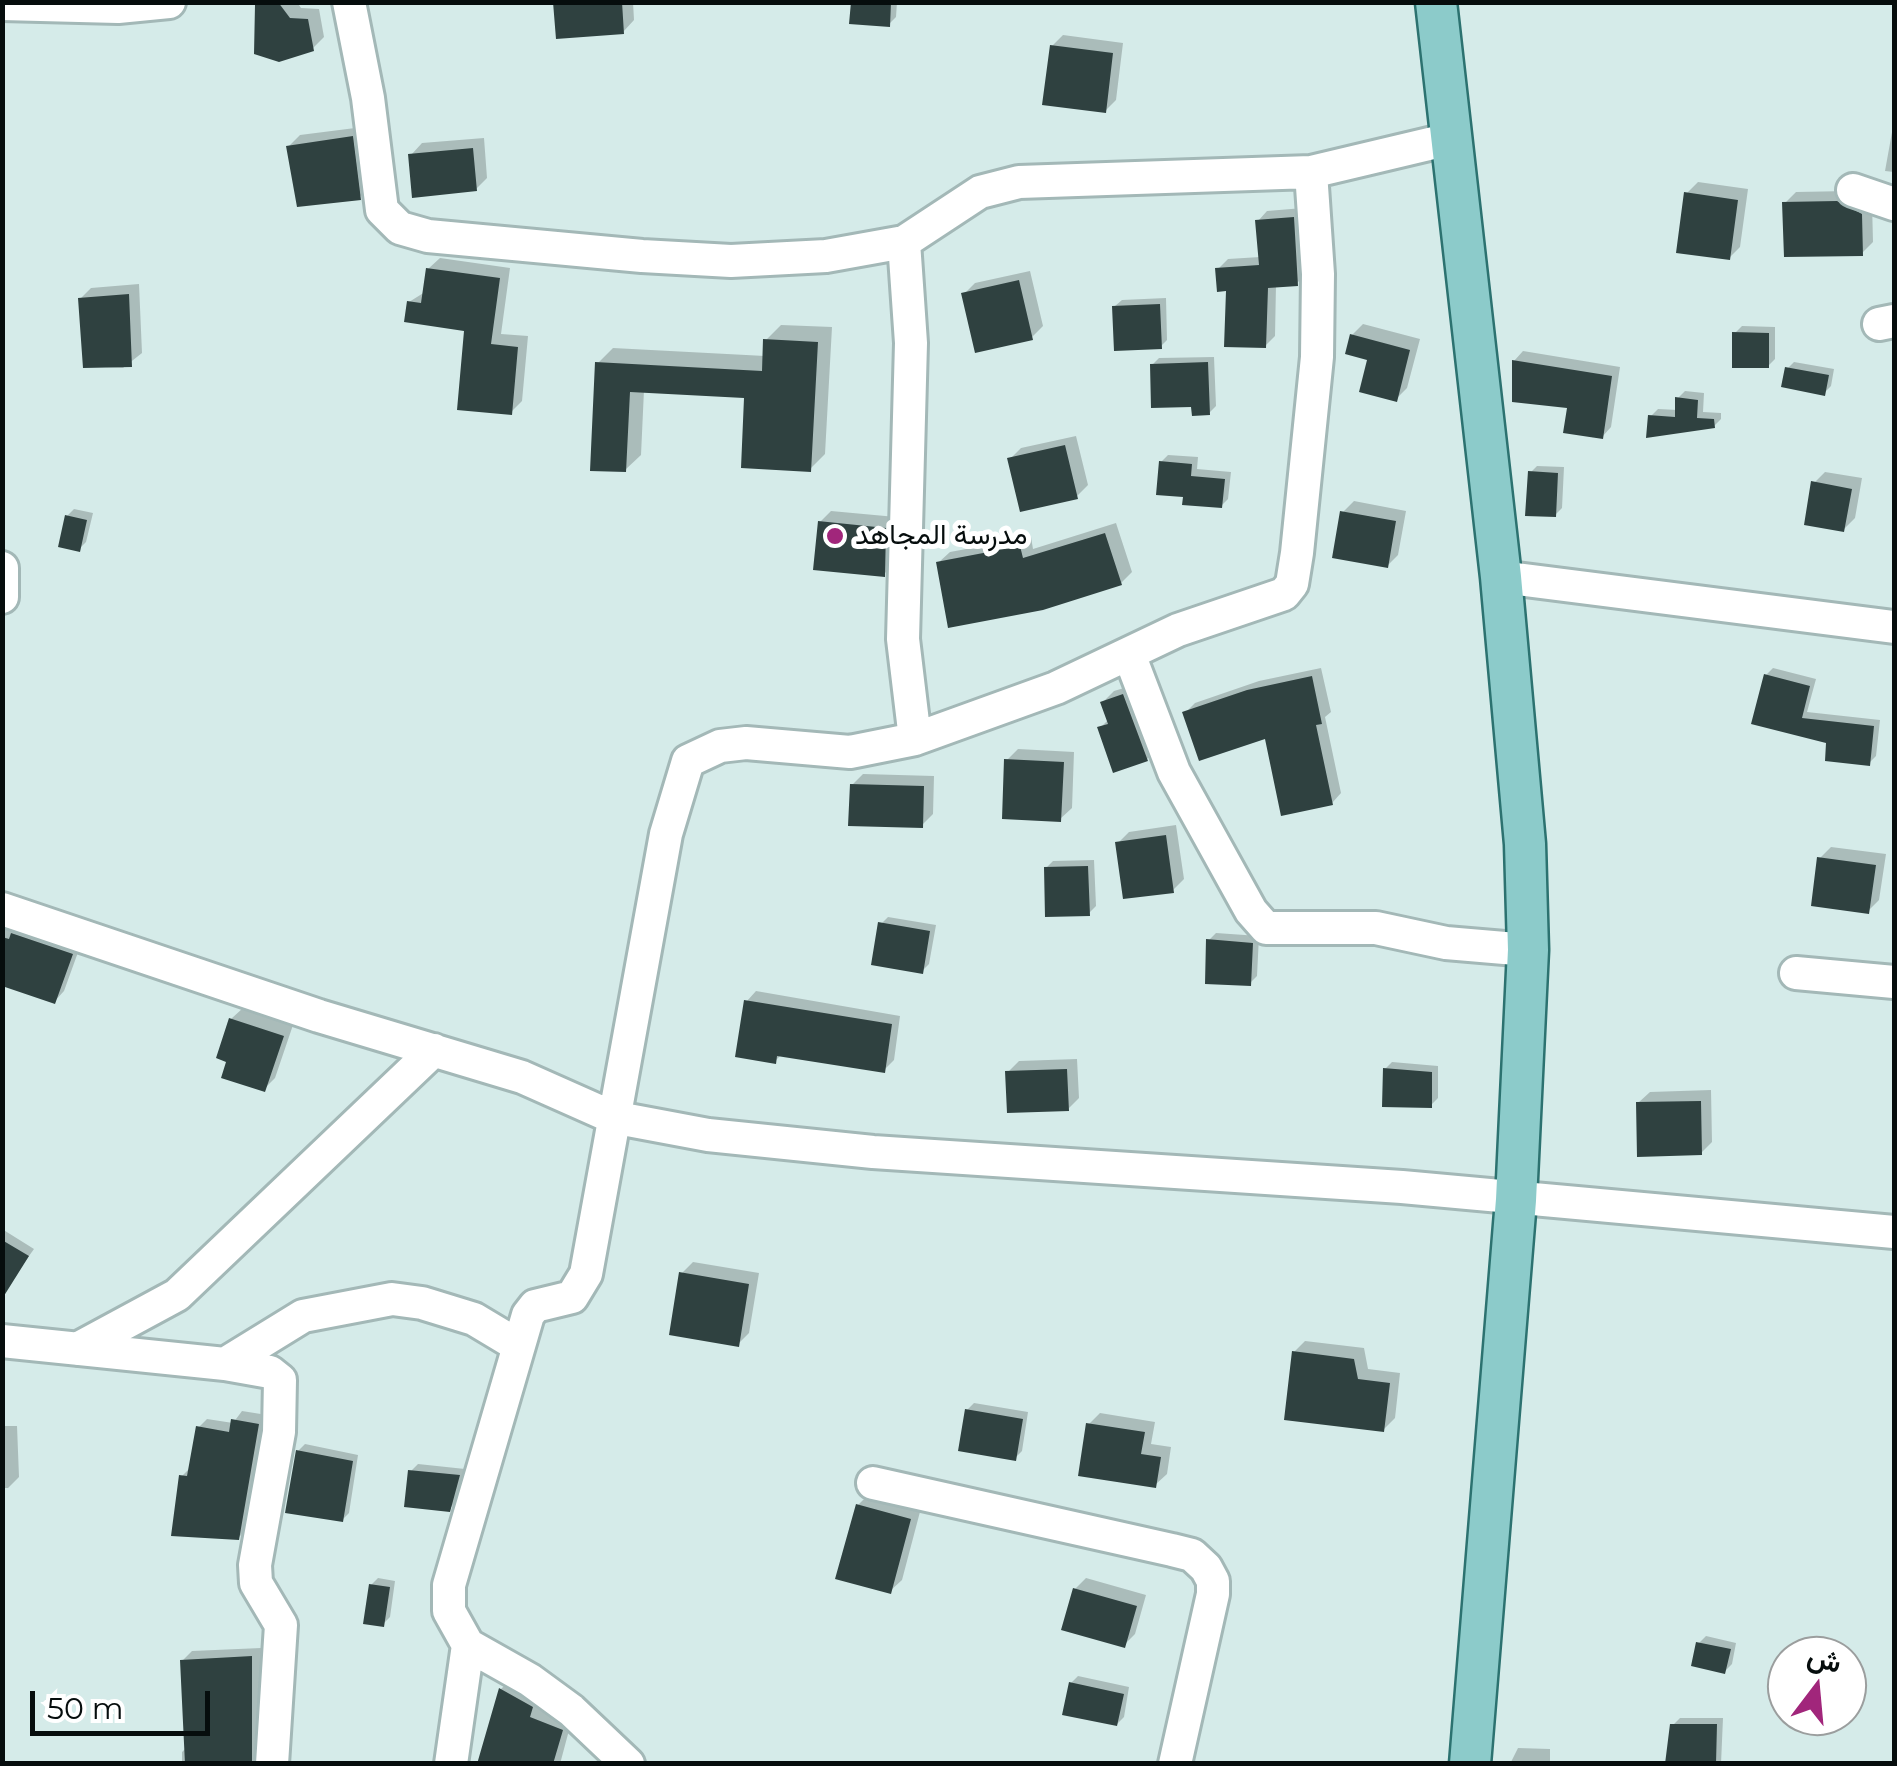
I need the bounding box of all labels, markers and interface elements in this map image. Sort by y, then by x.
place label: مدرسة المجاهد [855,519,1028,553]
marker: مدرسة المجاهد [824,525,846,547]
north arrow [1767,1636,1867,1736]
text: ش [1804,1638,1846,1680]
scale bar [35,1671,215,1733]
text: 50 m [47,1690,124,1727]

